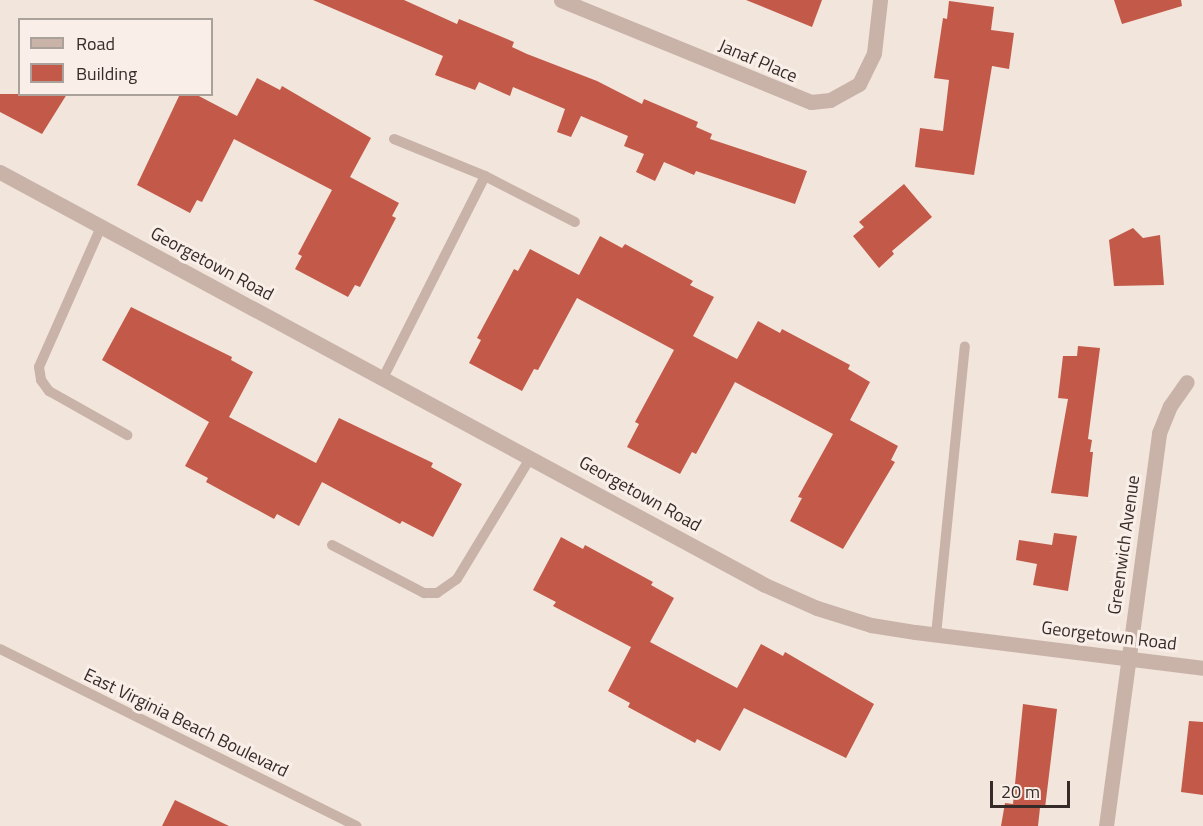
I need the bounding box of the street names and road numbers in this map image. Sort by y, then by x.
street label: Janaf Place [715,35,801,87]
street label: Georgetown Road [147,223,277,305]
street label: Georgetown Road [575,452,705,536]
street label: Greenwich Avenue [1104,474,1144,616]
street label: Georgetown Road [1040,617,1178,655]
street label: East Virginia Beach Boulevard [80,664,292,782]

